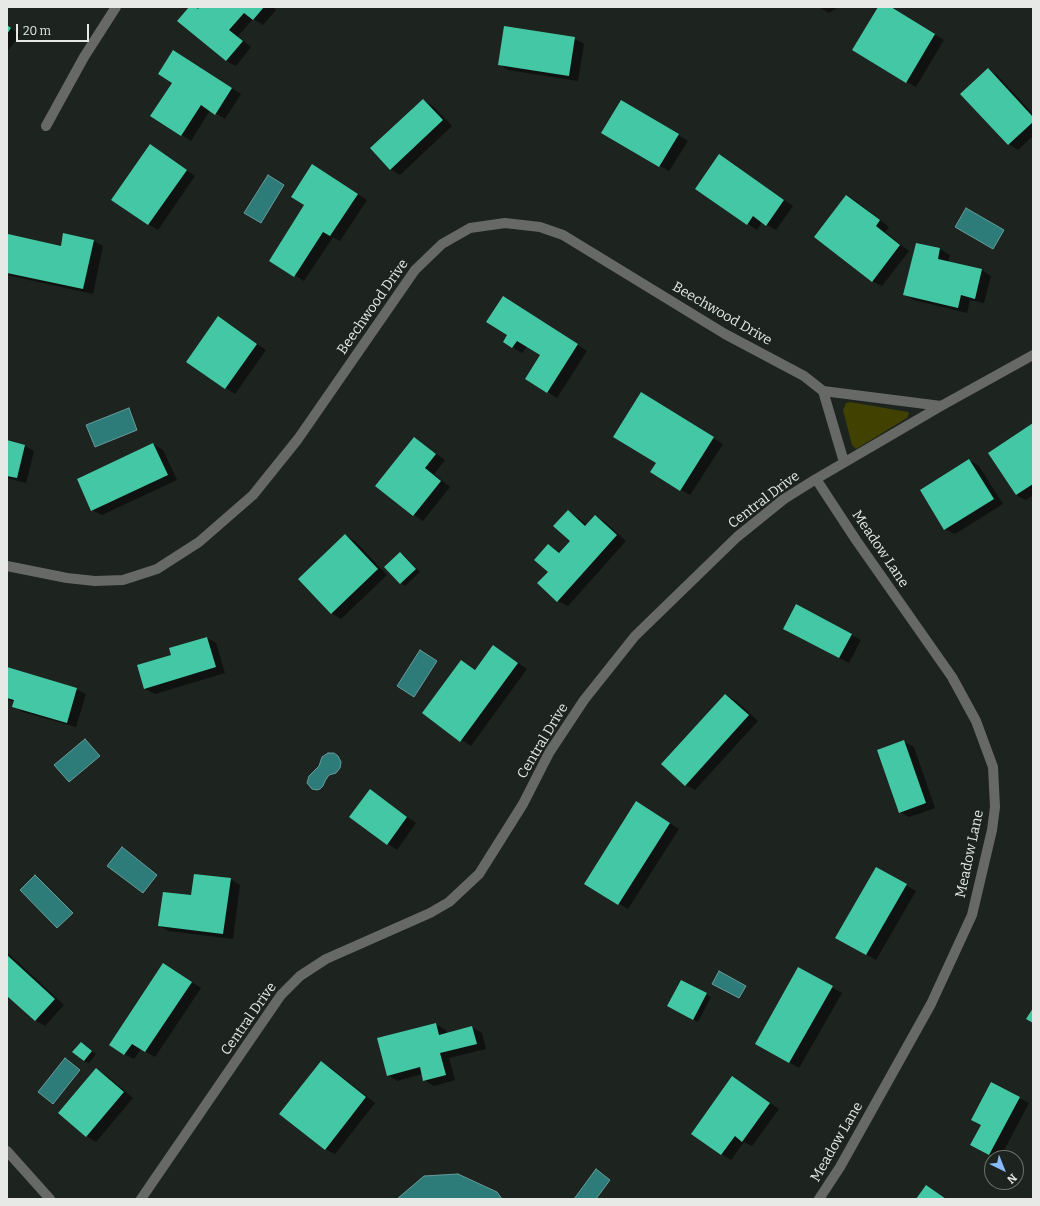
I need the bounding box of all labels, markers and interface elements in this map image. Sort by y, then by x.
scale bar [18,16,91,42]
text: 20 m [23,24,51,38]
street label: Beechwood Drive [334,256,412,358]
street label: Beechwood Drive [669,279,775,349]
street label: Central Drive [725,468,803,532]
street label: Meadow Lane [848,507,912,591]
street label: Central Drive [514,700,572,782]
street label: Meadow Lane [952,809,988,899]
street label: Central Drive [218,979,280,1059]
street label: Meadow Lane [807,1099,867,1185]
north arrow [984,1150,1024,1190]
text: N [1004,1171,1019,1186]

